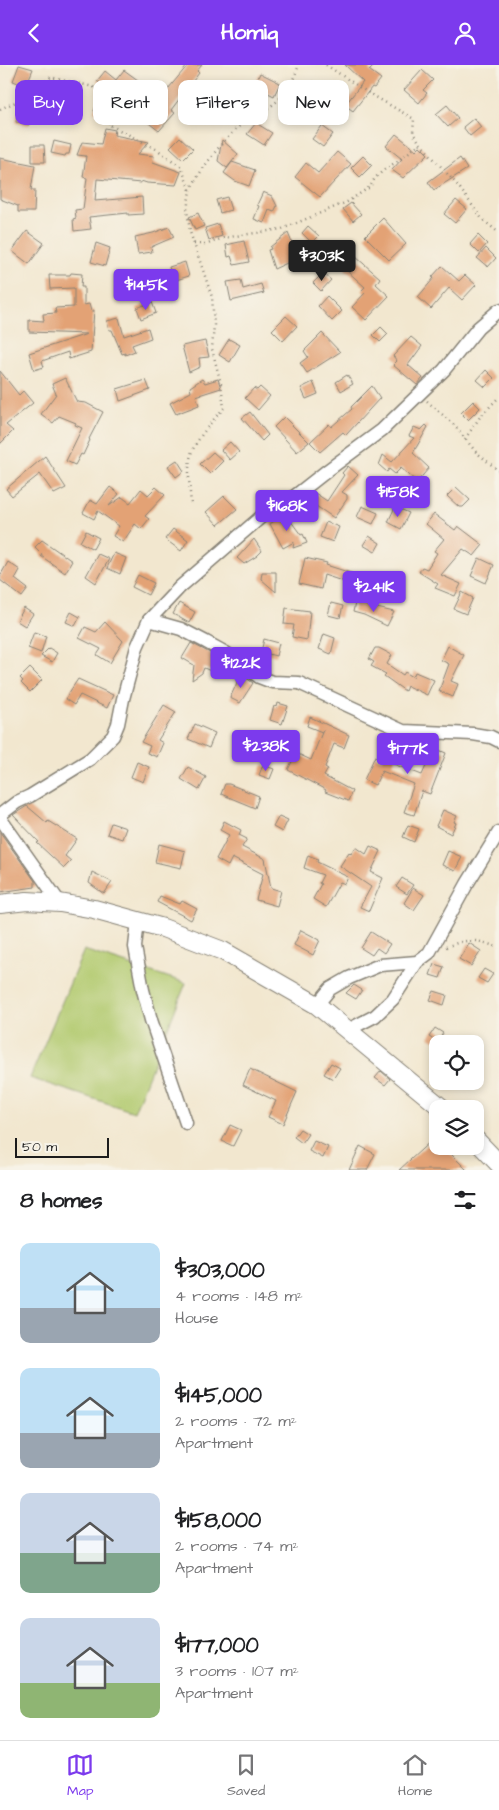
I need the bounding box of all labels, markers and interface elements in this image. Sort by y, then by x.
text: Homiq [221,17,278,48]
icon: back [20,19,48,47]
icon: person [451,19,479,47]
chip: Buy [15,80,83,125]
chip: Rent [93,80,168,125]
chip: Filters [178,80,268,125]
chip: New [278,80,349,125]
pin: $303K [287,239,357,282]
text: $303K [300,245,344,267]
pin: $145K [111,269,181,311]
text: $145K [125,274,167,296]
pin: $158K [363,475,433,518]
text: $158K [377,481,419,503]
pin: $168K [252,489,322,532]
text: $168K [266,495,308,517]
pin: $241K [339,571,409,613]
text: $241K [354,576,394,598]
pin: $122K [206,647,276,689]
text: $122K [222,652,260,674]
pin: $238K [231,729,301,772]
pin: $177K [373,733,443,775]
text: $238K [243,735,289,757]
text: $177K [388,738,428,760]
map controls [429,1035,484,1155]
button: locate [429,1035,484,1090]
button: layers [429,1100,484,1155]
scale bar [15,1135,109,1158]
text: 50 m [22,1137,57,1157]
text: 8 homes [20,1186,102,1215]
icon: filters [451,1186,479,1214]
text: $303,000 [175,1256,265,1285]
icon: home [60,1263,120,1323]
text: 4 rooms · 148 m² [175,1285,303,1307]
text: House [175,1307,219,1329]
text: $145,000 [175,1381,262,1410]
icon: home [60,1388,120,1448]
text: 2 rooms · 72 m² [175,1410,297,1432]
text: Apartment [175,1432,253,1454]
text: $158,000 [175,1506,261,1535]
icon: home [60,1513,120,1573]
text: 2 rooms · 74 m² [175,1535,299,1557]
text: Apartment [175,1557,253,1579]
text: $177,000 [175,1631,259,1660]
icon: home [60,1638,120,1698]
text: 3 rooms · 107 m² [175,1660,299,1682]
text: Apartment [175,1682,253,1704]
tab: Map [66,1751,94,1801]
tab: Saved [227,1751,265,1801]
tab: Home [398,1751,433,1801]

